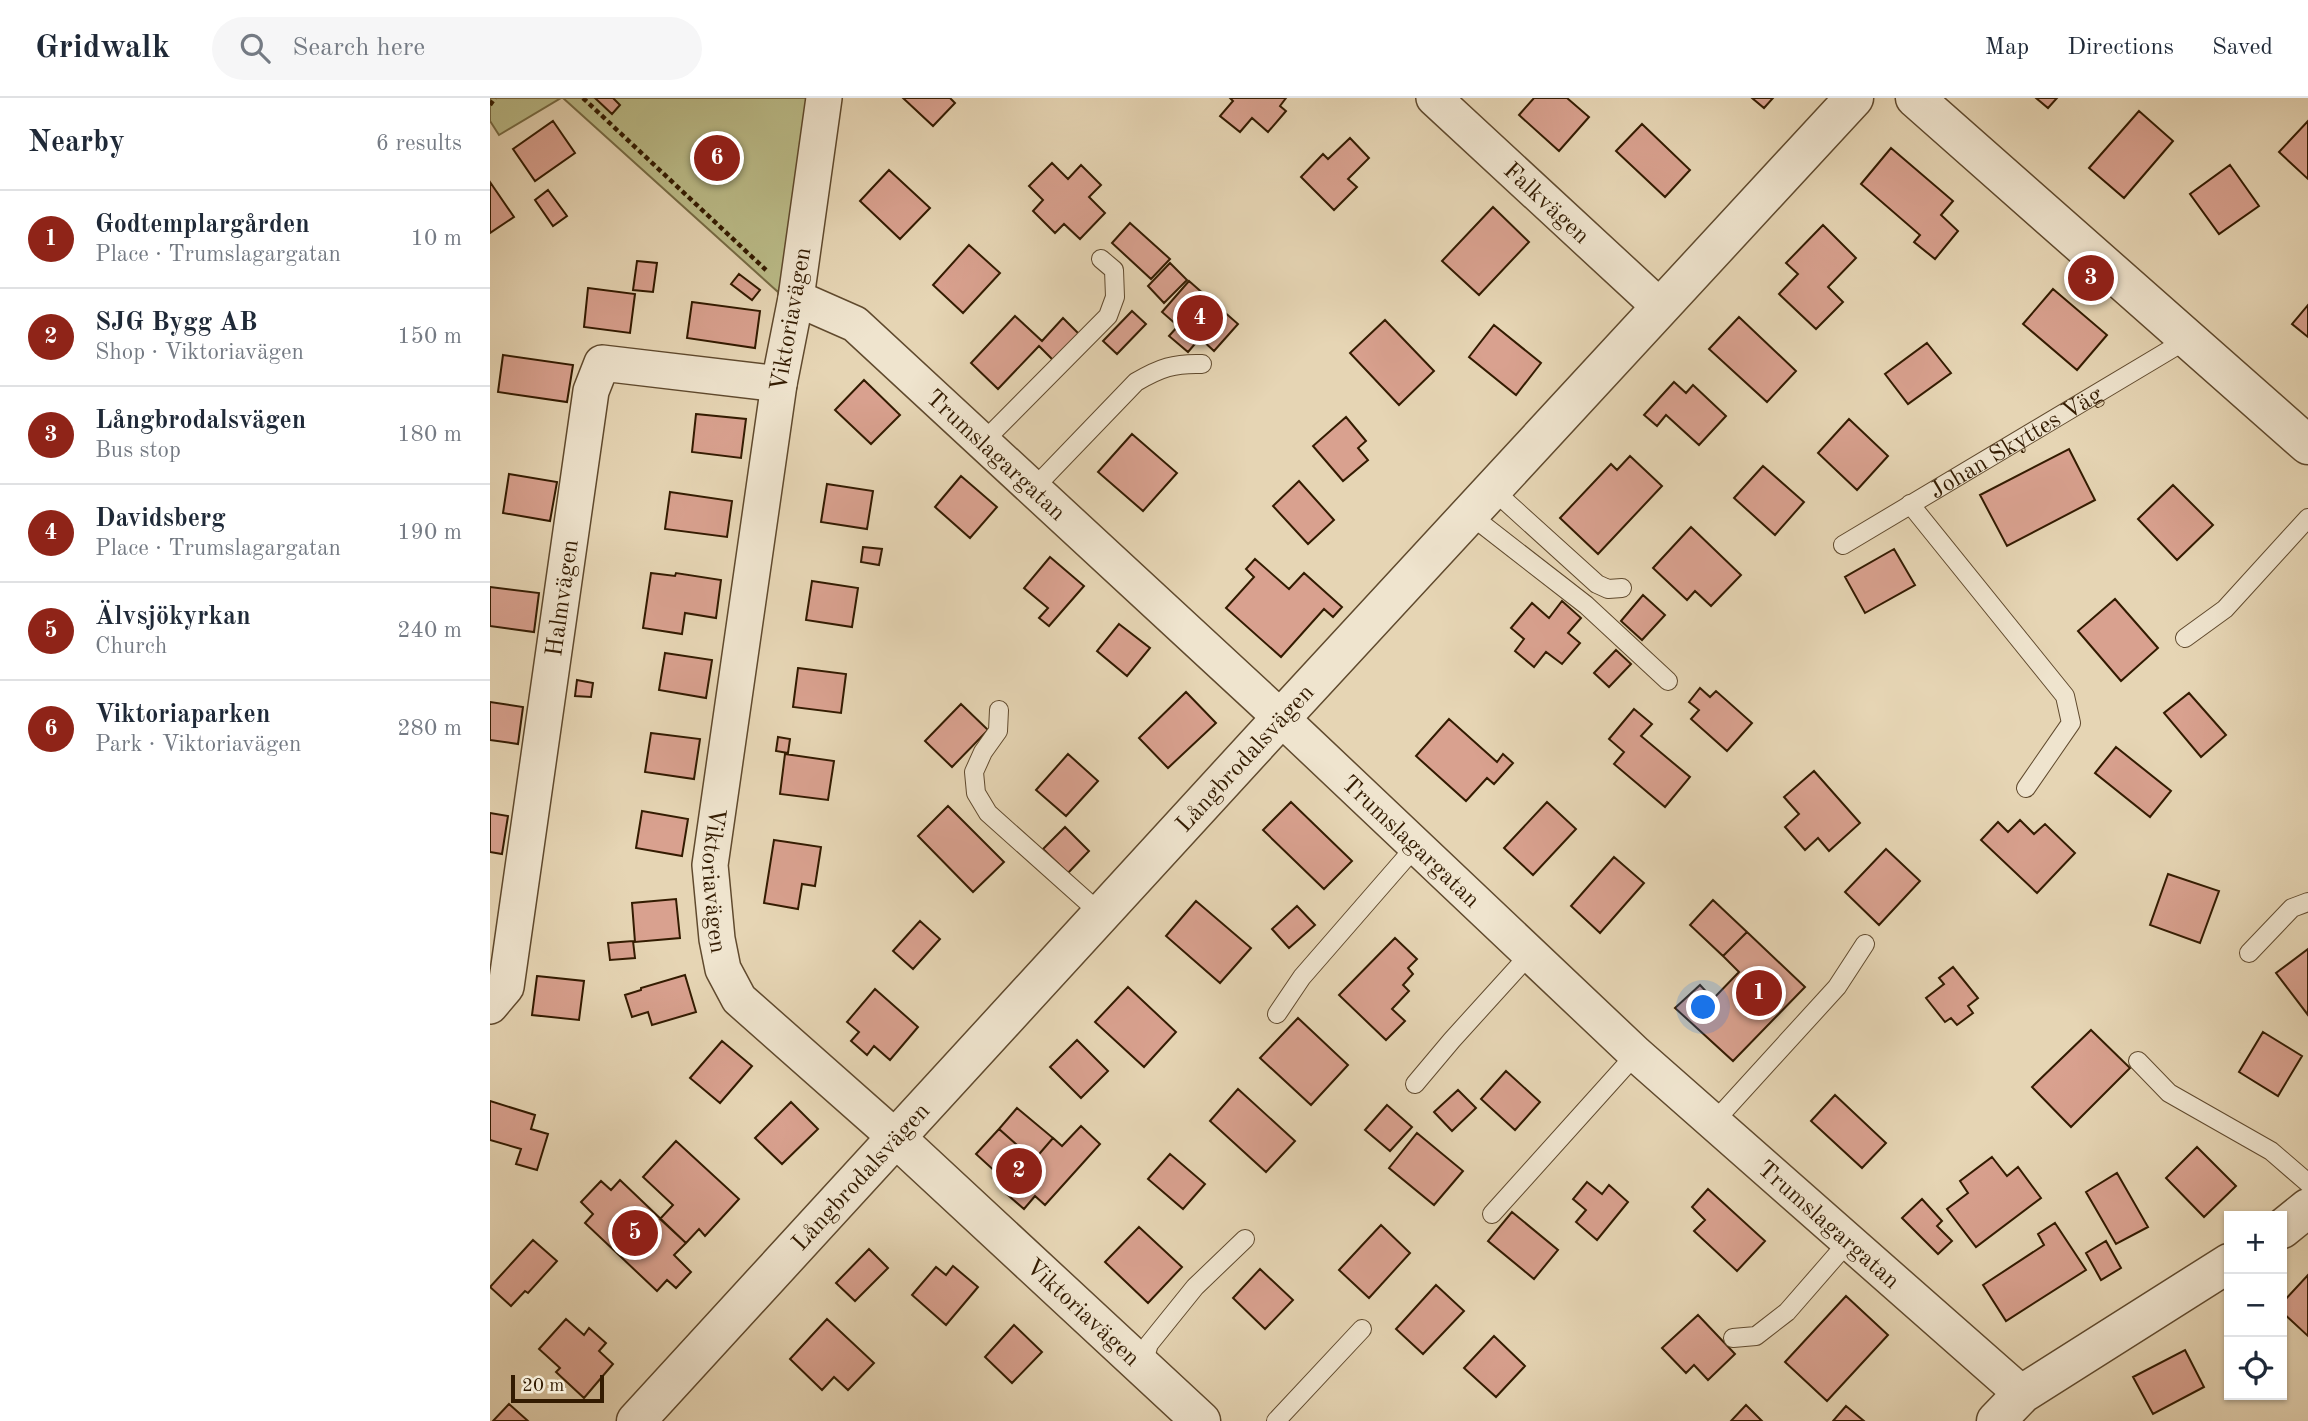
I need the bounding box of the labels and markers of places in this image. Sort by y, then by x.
pin: 6 [694,132,740,184]
pin: 3 [2068,252,2114,304]
pin: 4 [1177,292,1223,344]
pin: 1 [1736,967,1782,1019]
pin: 2 [996,1145,1042,1197]
pin: 5 [612,1207,658,1259]

